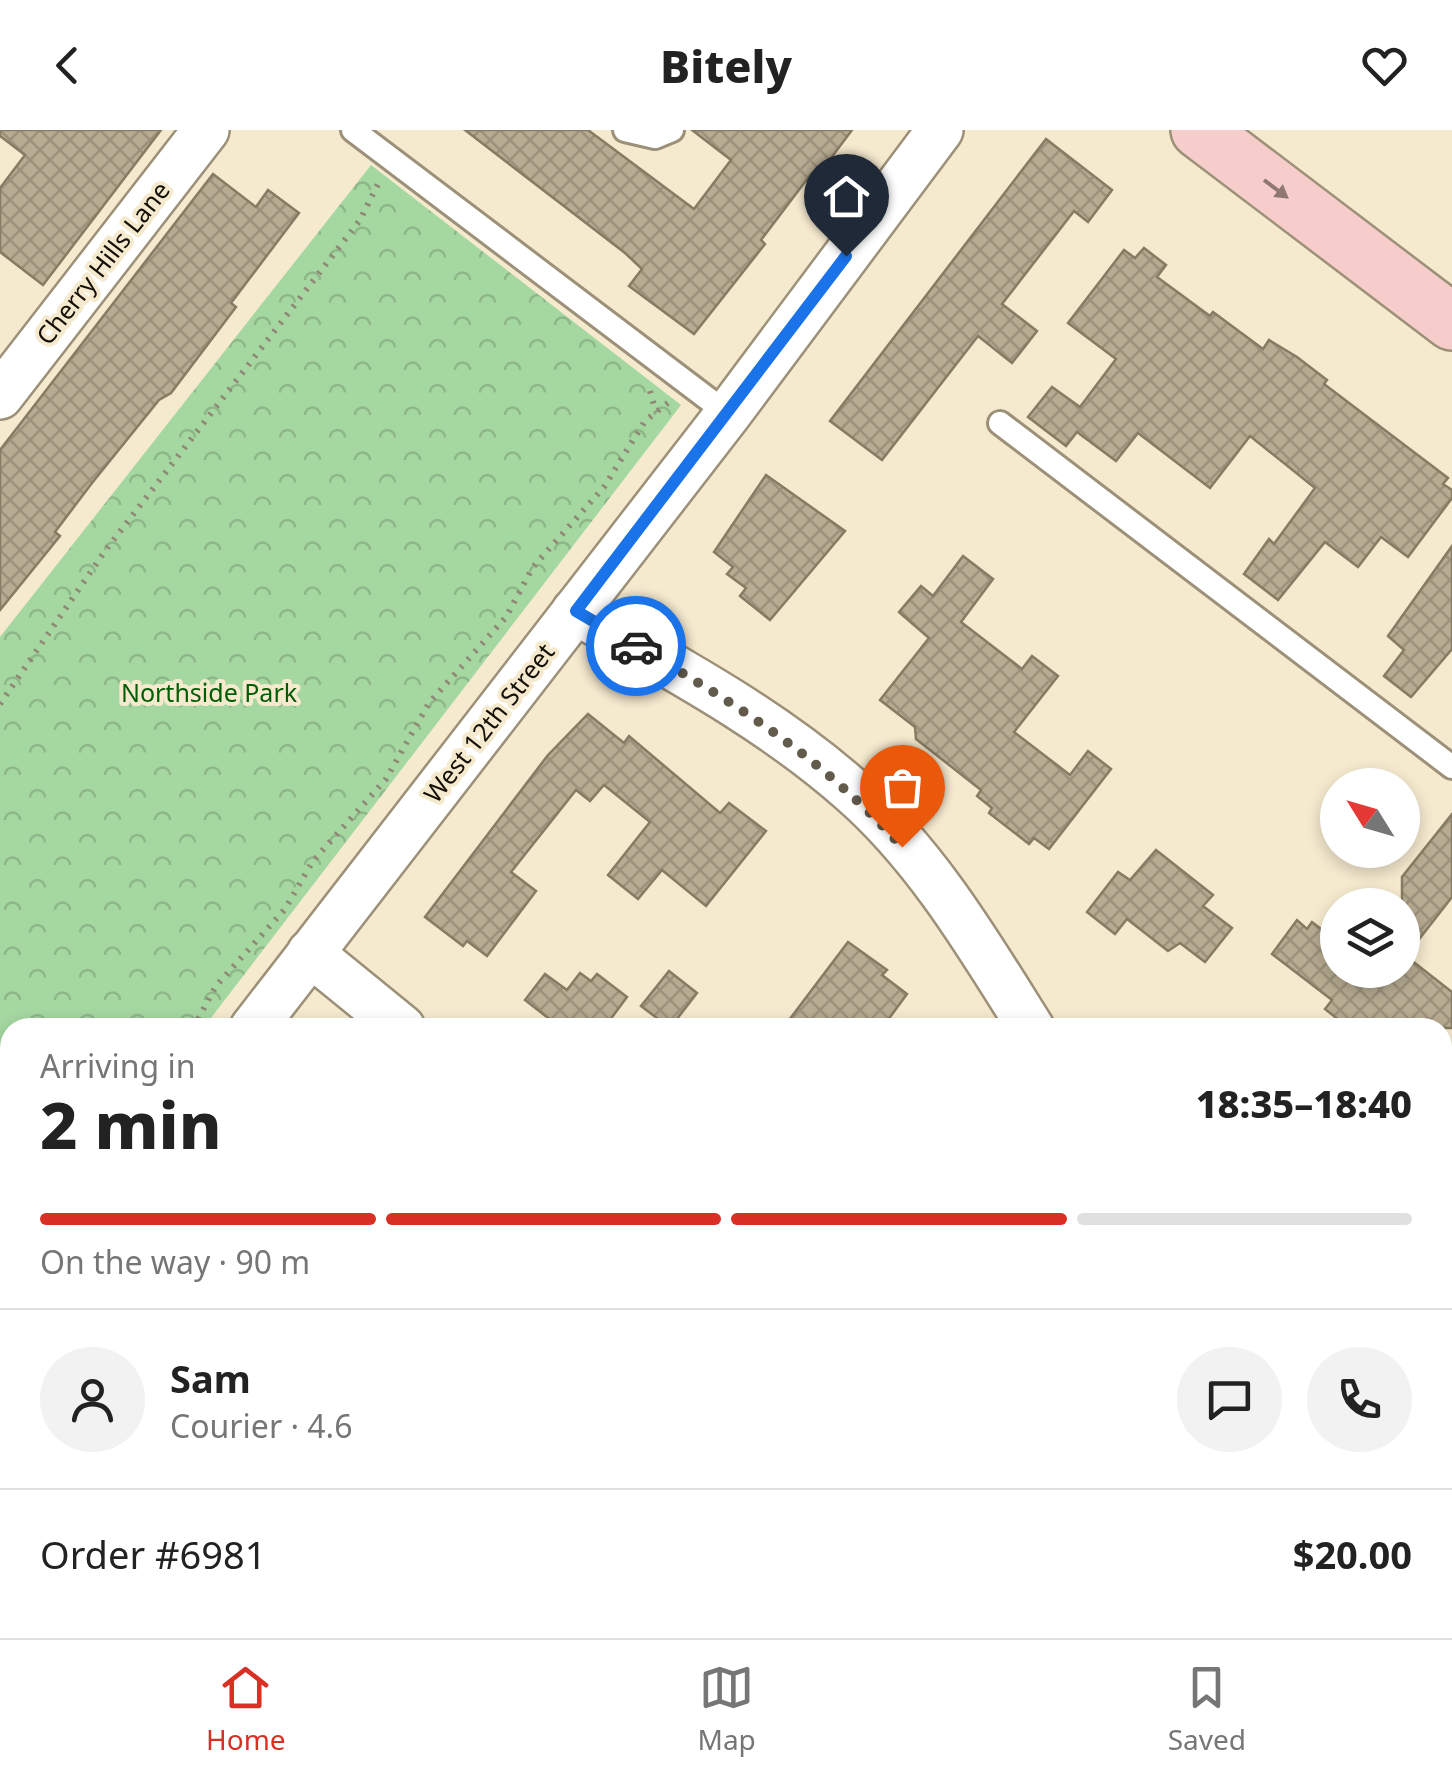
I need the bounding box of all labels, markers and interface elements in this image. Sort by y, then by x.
text: Bitely [660,35,792,96]
icon: back [40,38,95,93]
icon: heart [1357,38,1412,93]
pin [804,154,889,257]
icon: home [819,169,874,224]
street label: Cherry Hills Lane [28,174,177,351]
one-way arrow [1263,178,1289,198]
courier [586,596,686,696]
icon: car [609,619,664,674]
street label: West 12th Street [415,636,561,809]
park label: Northside Park [121,675,298,709]
pin [860,745,945,848]
icon: bag [875,760,930,815]
north arrow [1320,768,1420,868]
map controls [1320,768,1420,988]
button: layers [1320,888,1420,988]
text: Arriving in [40,1044,195,1087]
text: 18:35–18:40 [1196,1077,1412,1129]
text: 2 min [40,1080,222,1168]
text: On the way · 90 m [40,1240,310,1283]
button: person [40,1347,145,1452]
button: chat [1177,1347,1282,1452]
button: phone [1307,1347,1412,1452]
text: Sam [170,1352,251,1404]
text: Courier · 4.6 [170,1404,353,1447]
text: Order #6981 [40,1528,266,1580]
text: $20.00 [1293,1528,1412,1580]
tab: Home [206,1660,286,1758]
tab: Map [698,1660,756,1758]
tab: Saved [1168,1660,1246,1758]

